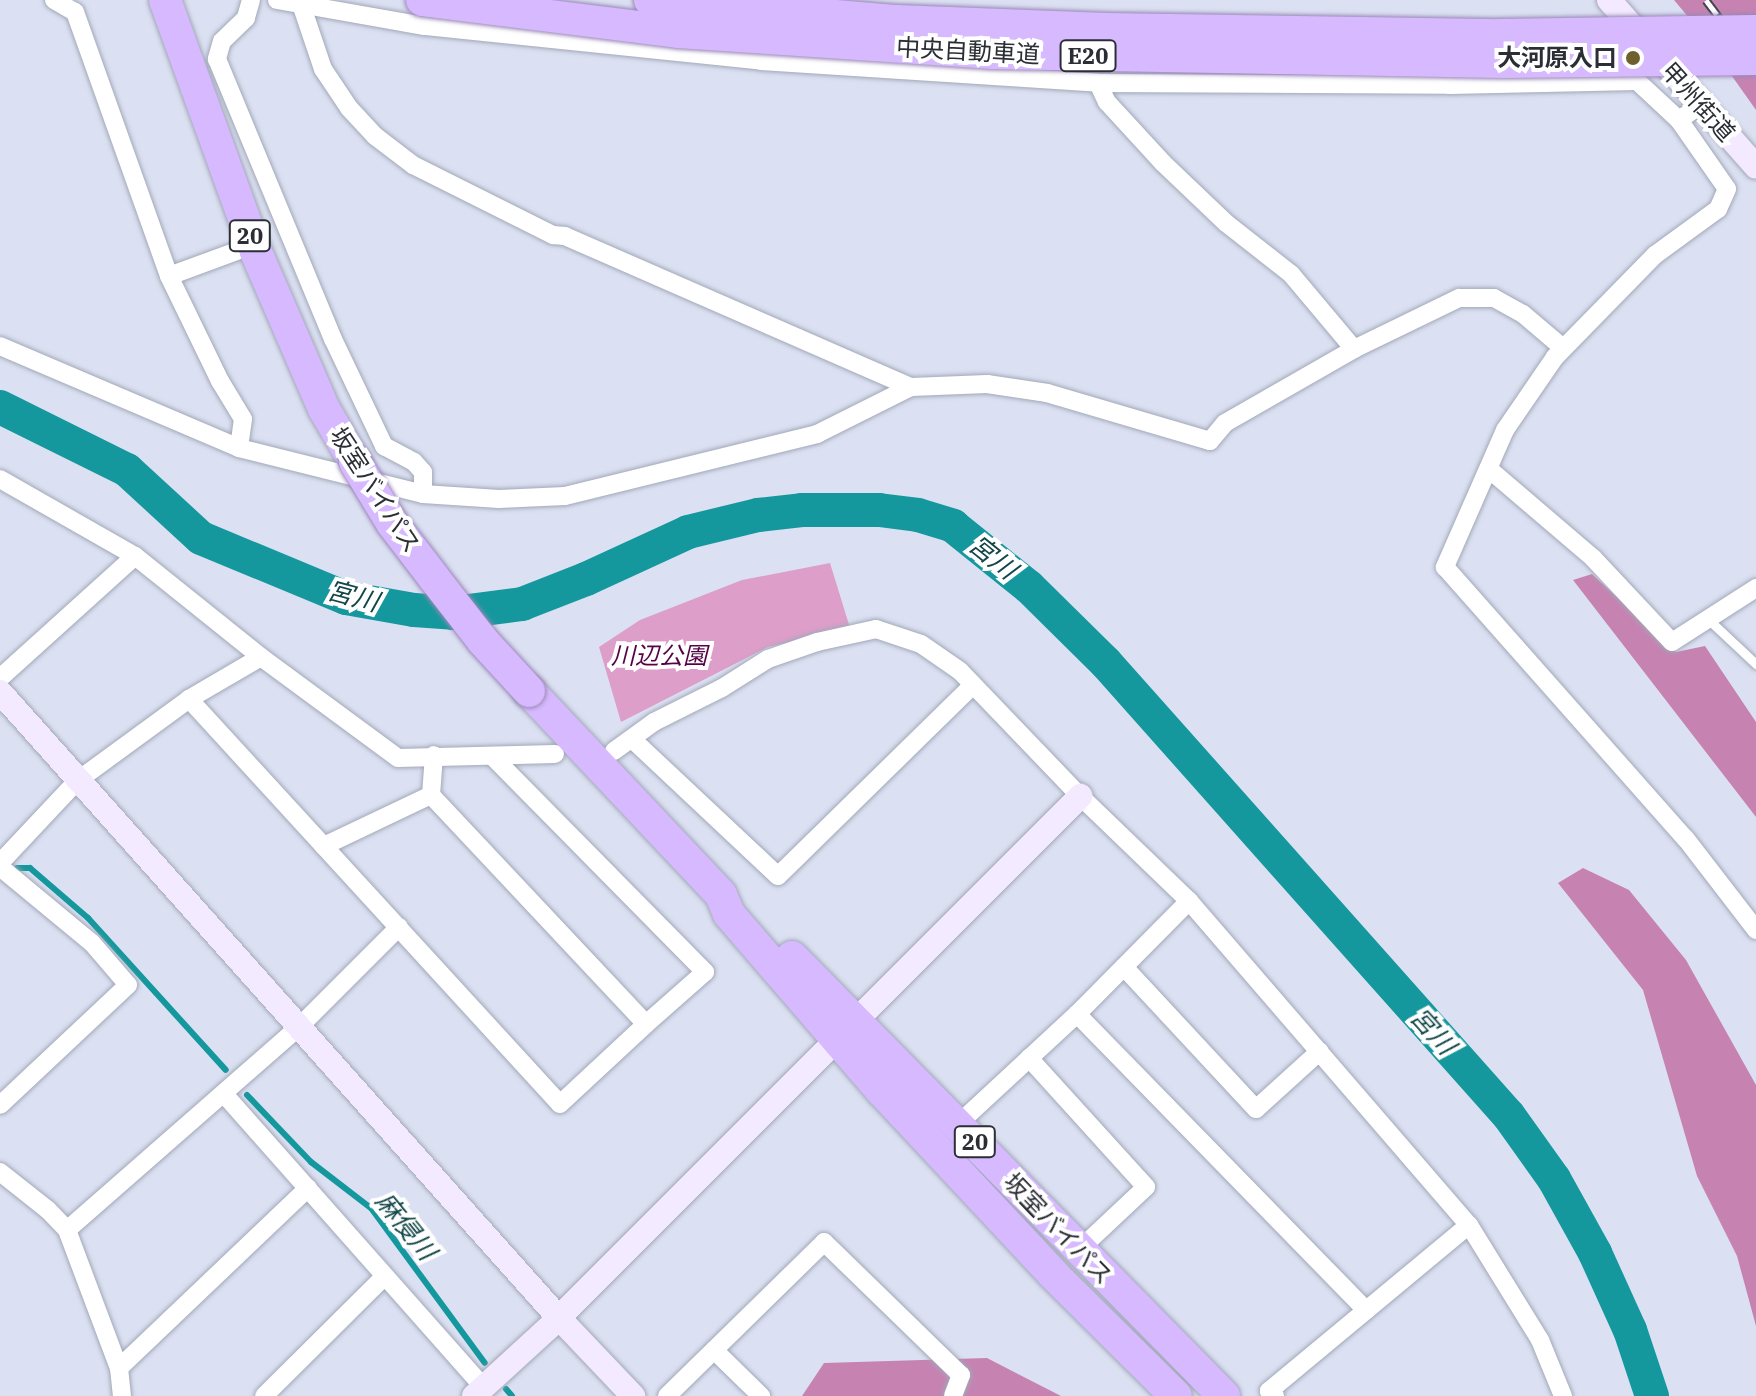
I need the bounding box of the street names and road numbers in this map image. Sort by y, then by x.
street label: 中央自動車道 [895,33,1041,69]
road number: E20 [1058,38,1118,74]
street label: 甲州街道 [1655,57,1741,147]
road number: 20 [228,218,272,254]
street label: 坂室バイパス [324,422,426,558]
road number: 20 [953,1124,997,1160]
street label: 坂室バイパス [998,1167,1118,1291]

